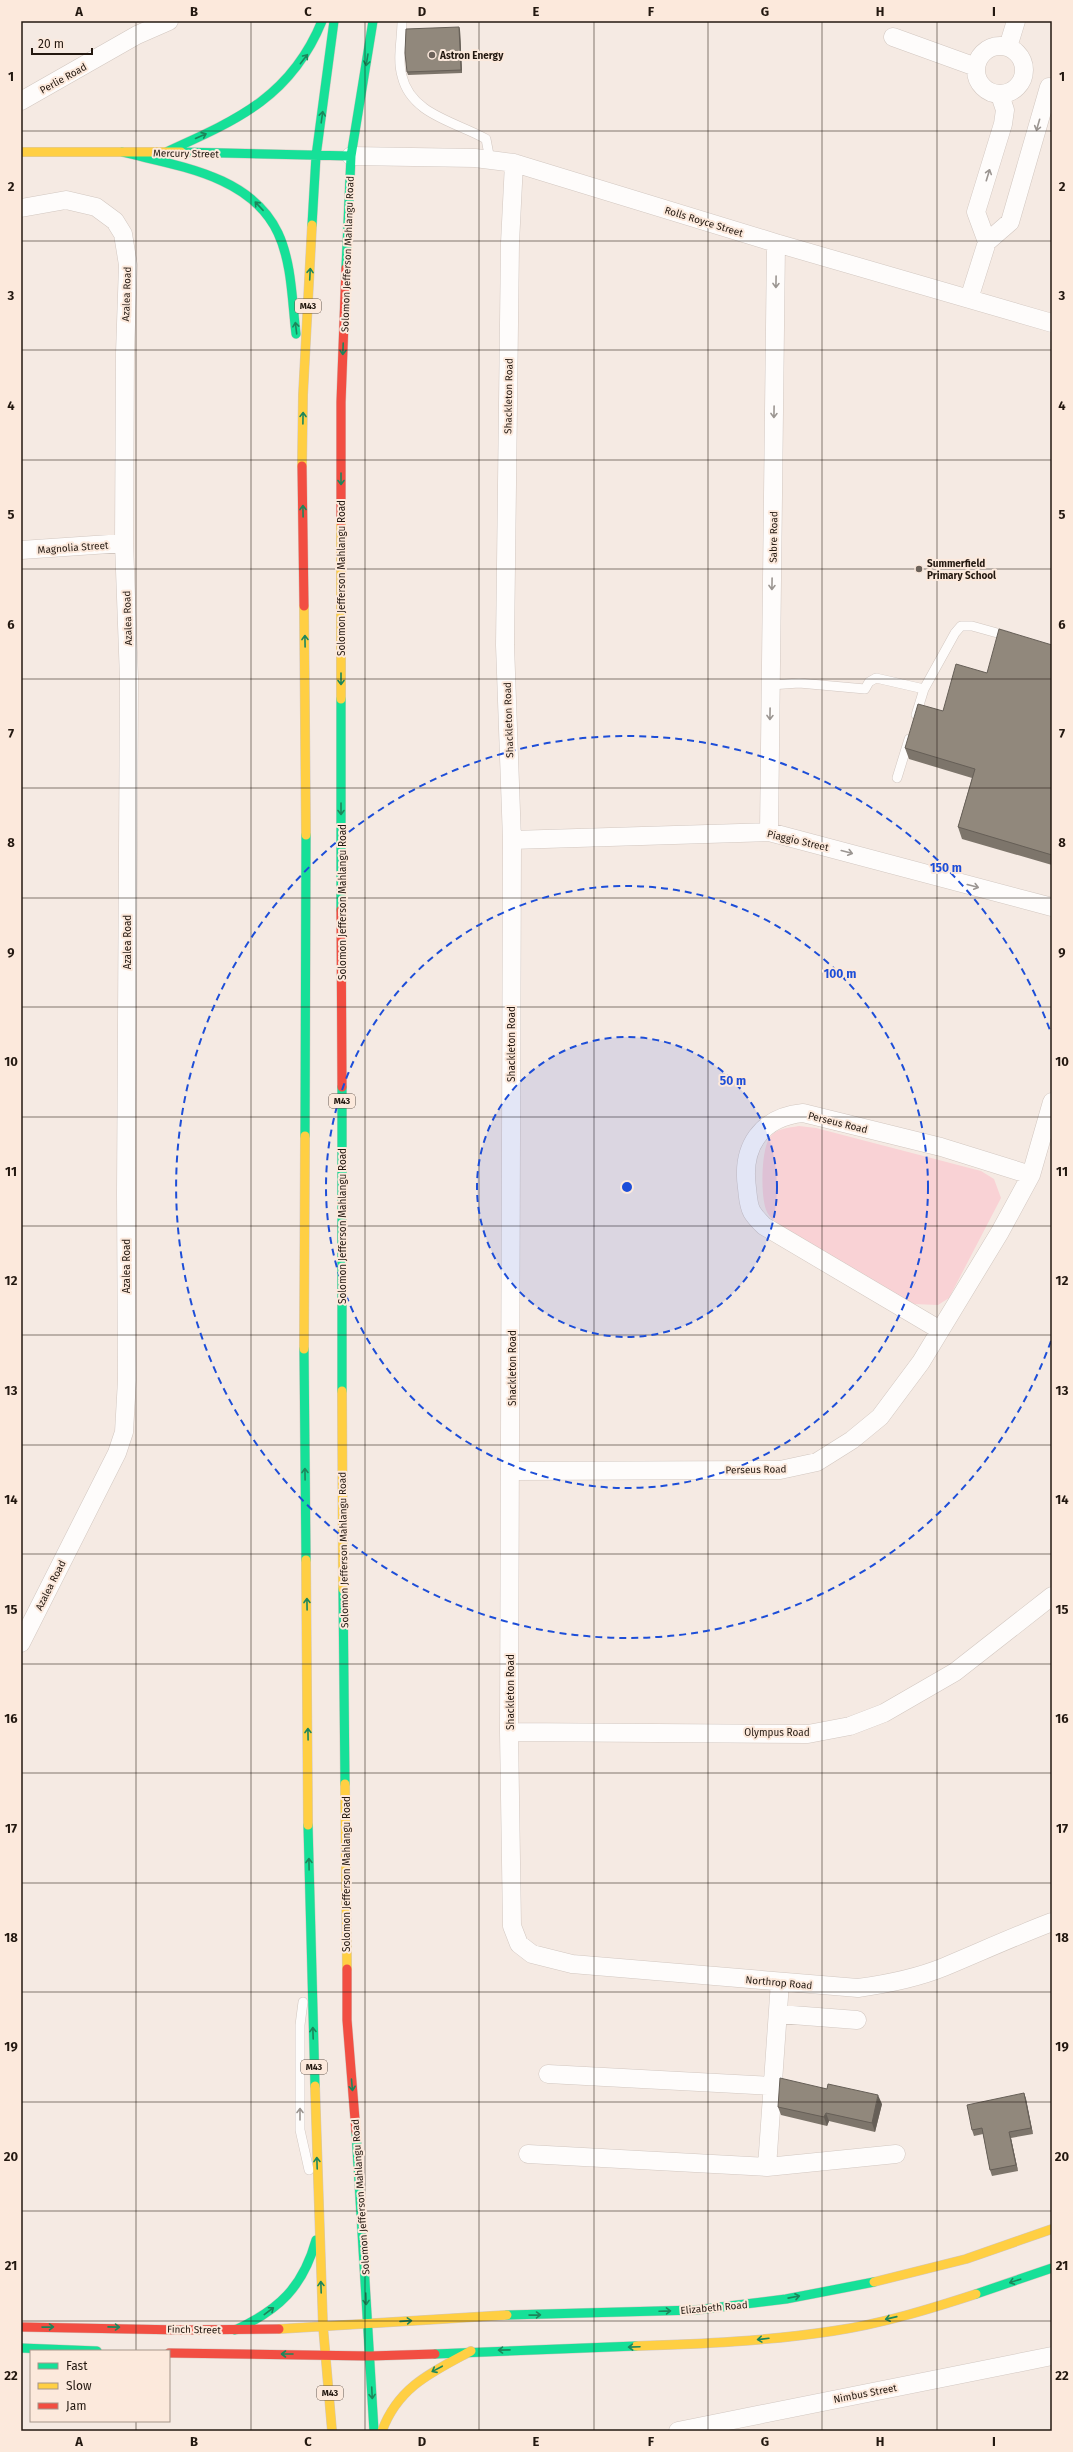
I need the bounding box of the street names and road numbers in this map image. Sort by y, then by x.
street label: Perlie Road [38,61,89,97]
street label: Mercury Street [153,147,219,161]
street label: Solomon Jefferson Mahlangu Road [339,176,357,332]
street label: Rolls Royce Street [663,204,745,240]
street label: Azalea Road [120,266,134,322]
road number: M43 [295,299,321,313]
street label: Shackleton Road [502,358,516,434]
street label: Solomon Jefferson Mahlangu Road [336,500,348,656]
street label: Sabre Road [768,511,780,563]
street label: Magnolia Street [37,540,109,556]
street label: Azalea Road [121,590,135,645]
street label: Shackleton Road [502,682,516,758]
street label: Solomon Jefferson Mahlangu Road [337,824,349,980]
street label: Piaggio Street [766,828,830,854]
street label: Azalea Road [122,915,134,969]
street label: Shackleton Road [506,1006,518,1082]
road number: M43 [329,1094,355,1108]
street label: Perseus Road [807,1110,869,1136]
street label: Solomon Jefferson Mahlangu Road [337,1148,349,1304]
street label: Azalea Road [121,1239,133,1293]
street label: Shackleton Road [507,1330,519,1406]
street label: Perseus Road [725,1463,787,1477]
street label: Solomon Jefferson Mahlangu Road [337,1472,351,1628]
street label: Azalea Road [33,1558,69,1613]
street label: Shackleton Road [505,1654,517,1730]
street label: Olympus Road [744,1727,810,1739]
street label: Solomon Jefferson Mahlangu Road [341,1796,353,1952]
street label: Northrop Road [745,1974,813,1992]
road number: M43 [301,2060,327,2074]
street label: Solomon Jefferson Mahlangu Road [350,2119,372,2275]
street label: Elizabeth Road [680,2299,748,2317]
street label: Finch Street [167,2324,221,2336]
street label: Nimbus Street [832,2382,898,2406]
road number: M43 [317,2386,343,2400]

